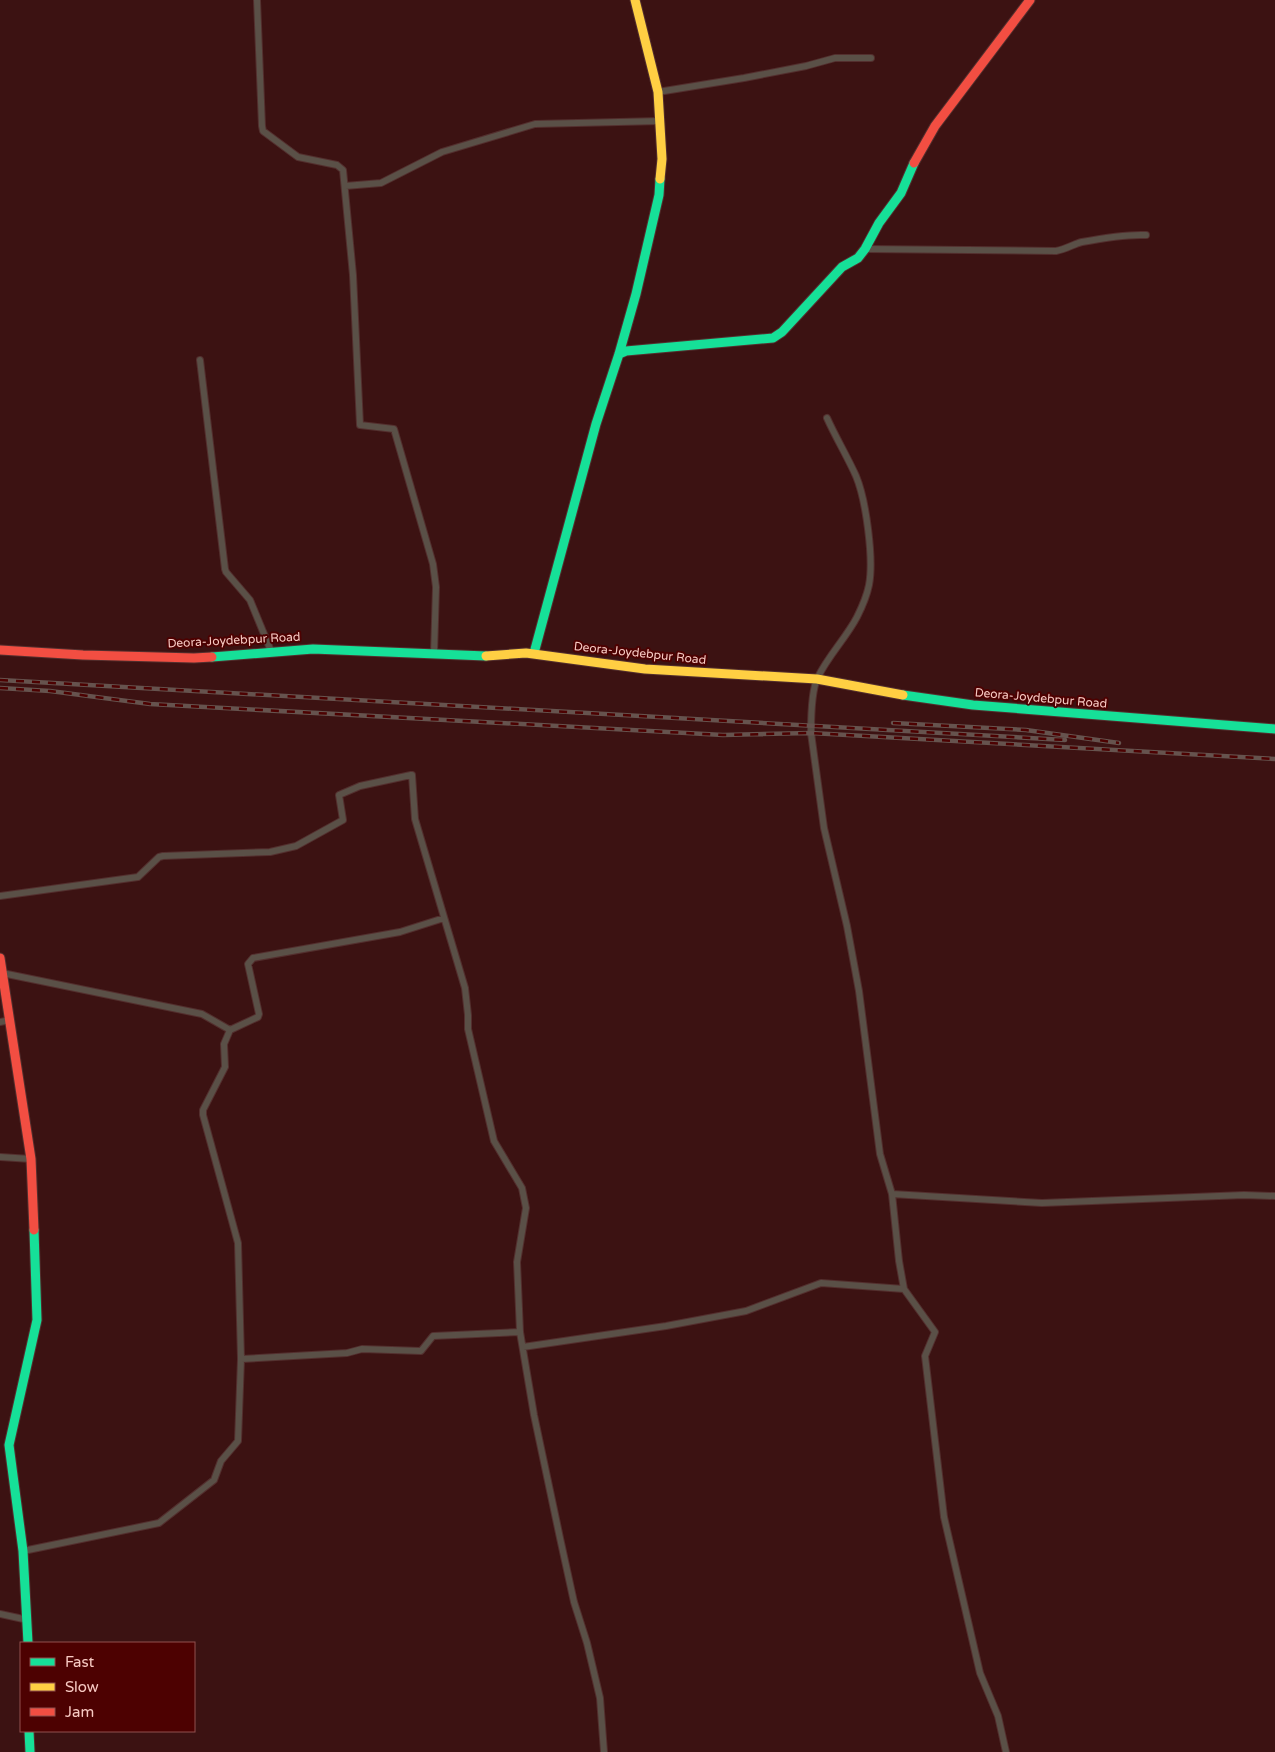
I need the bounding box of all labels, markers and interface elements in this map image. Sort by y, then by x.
street label: Deora-Joydebpur Road [167,630,301,650]
street label: Deora-Joydebpur Road [573,639,707,667]
street label: Deora-Joydebpur Road [974,685,1108,711]
legend [20,1642,195,1732]
text: Fast [65,1653,95,1671]
text: Slow [65,1678,99,1696]
text: Jam [65,1703,94,1721]

